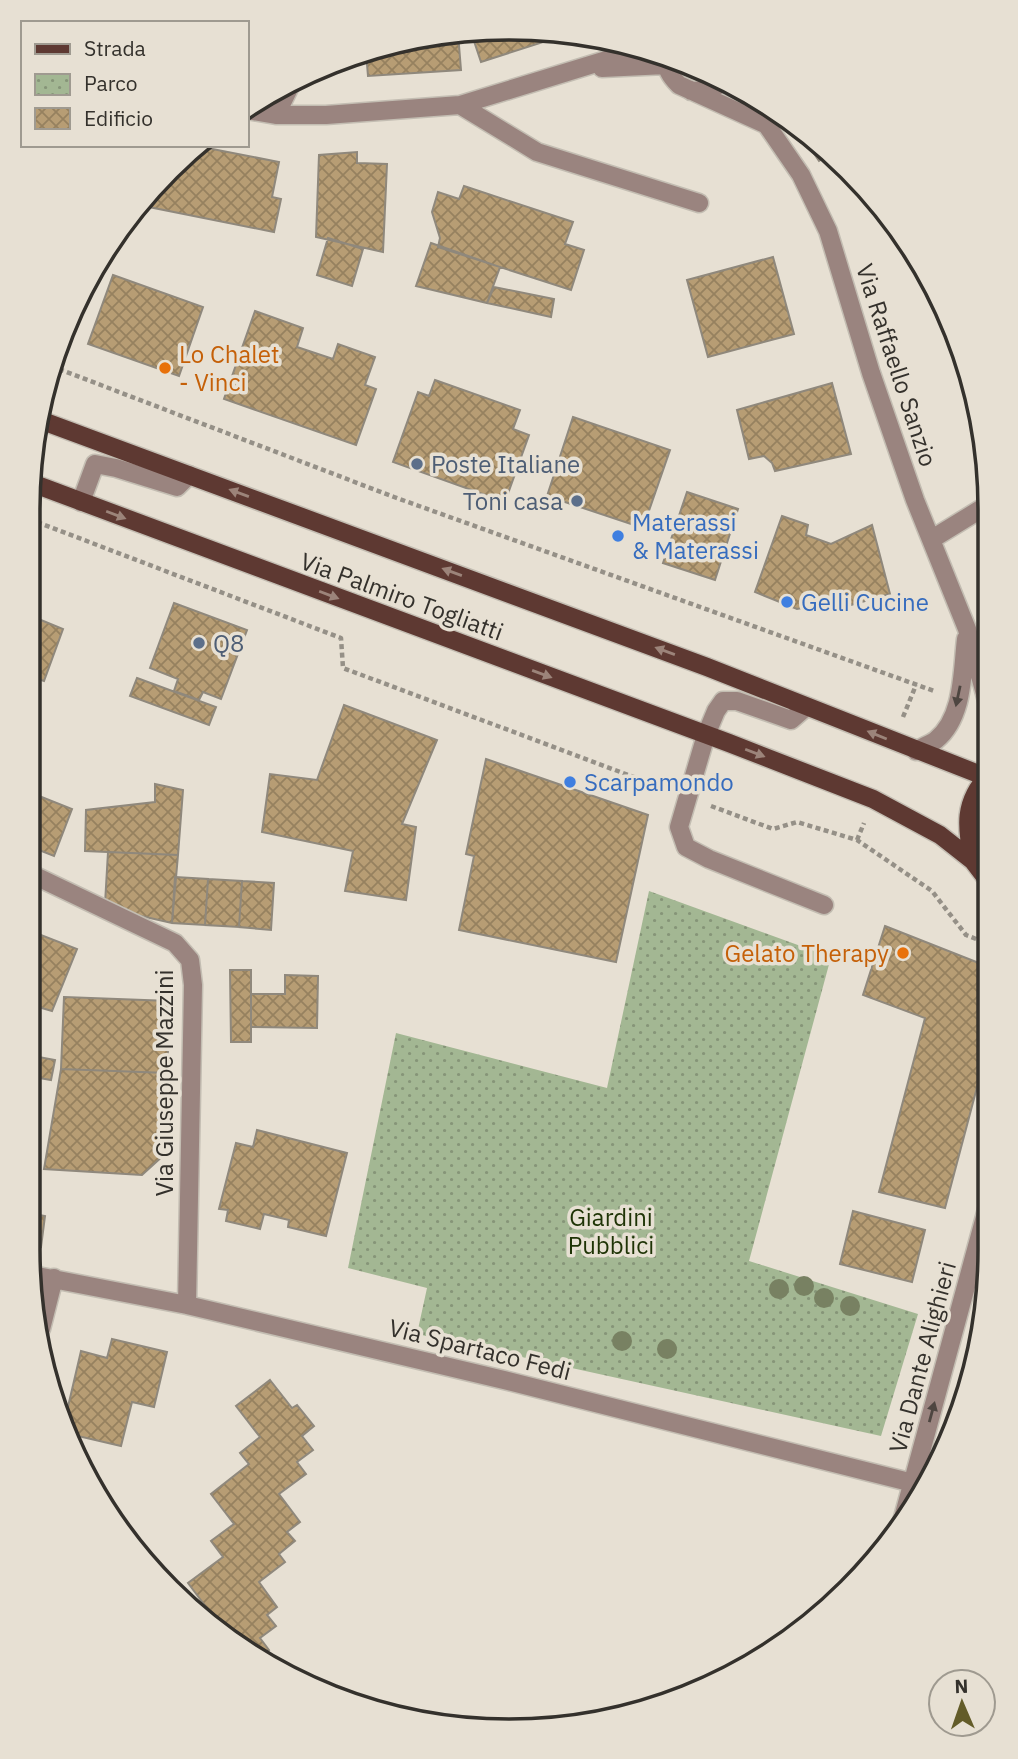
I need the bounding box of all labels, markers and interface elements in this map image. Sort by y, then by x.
legend [21,21,248,147]
text: Strada [84,34,146,62]
text: Parco [84,69,138,97]
text: Edificio [84,104,153,132]
street label: Via Raffaello Sanzio [849,259,945,471]
place label: Lo Chalet - Vinci [179,338,279,398]
marker: Lo Chalet - Vinci [157,360,173,376]
place label: Poste Italiane [431,448,580,480]
marker: Poste Italiane [409,456,425,472]
place label: Toni casa [463,485,563,517]
one-way arrow [228,488,249,499]
marker: Toni casa [569,493,585,509]
place label: Materassi & Materassi [632,506,759,566]
one-way arrow [105,510,126,521]
marker: Materassi & Materassi [610,528,626,544]
street label: Via Palmiro Togliatti [296,544,508,648]
one-way arrow [442,566,463,577]
place label: Gelli Cucine [801,586,929,618]
one-way arrow [318,590,339,601]
marker: Gelli Cucine [779,594,795,610]
place label: Q8 [213,627,244,659]
marker: Q8 [191,635,207,651]
one-way arrow [655,645,676,656]
one-way arrow [532,669,553,680]
one-way arrow [953,685,964,707]
one-way arrow [866,729,887,740]
one-way arrow [745,748,766,759]
place label: Scarpamondo [584,766,734,798]
marker: Scarpamondo [562,774,578,790]
place label: Gelato Therapy [725,937,889,969]
marker: Gelato Therapy [895,945,911,961]
street label: Via Giuseppe Mazzini [148,969,180,1197]
park label: Giardini Pubblici [568,1201,654,1261]
street label: Via Dante Alighieri [881,1258,963,1456]
street label: Via Spartaco Fedi [385,1311,575,1387]
one-way arrow [927,1401,938,1423]
north arrow [927,1668,997,1738]
text: N [954,1674,969,1698]

